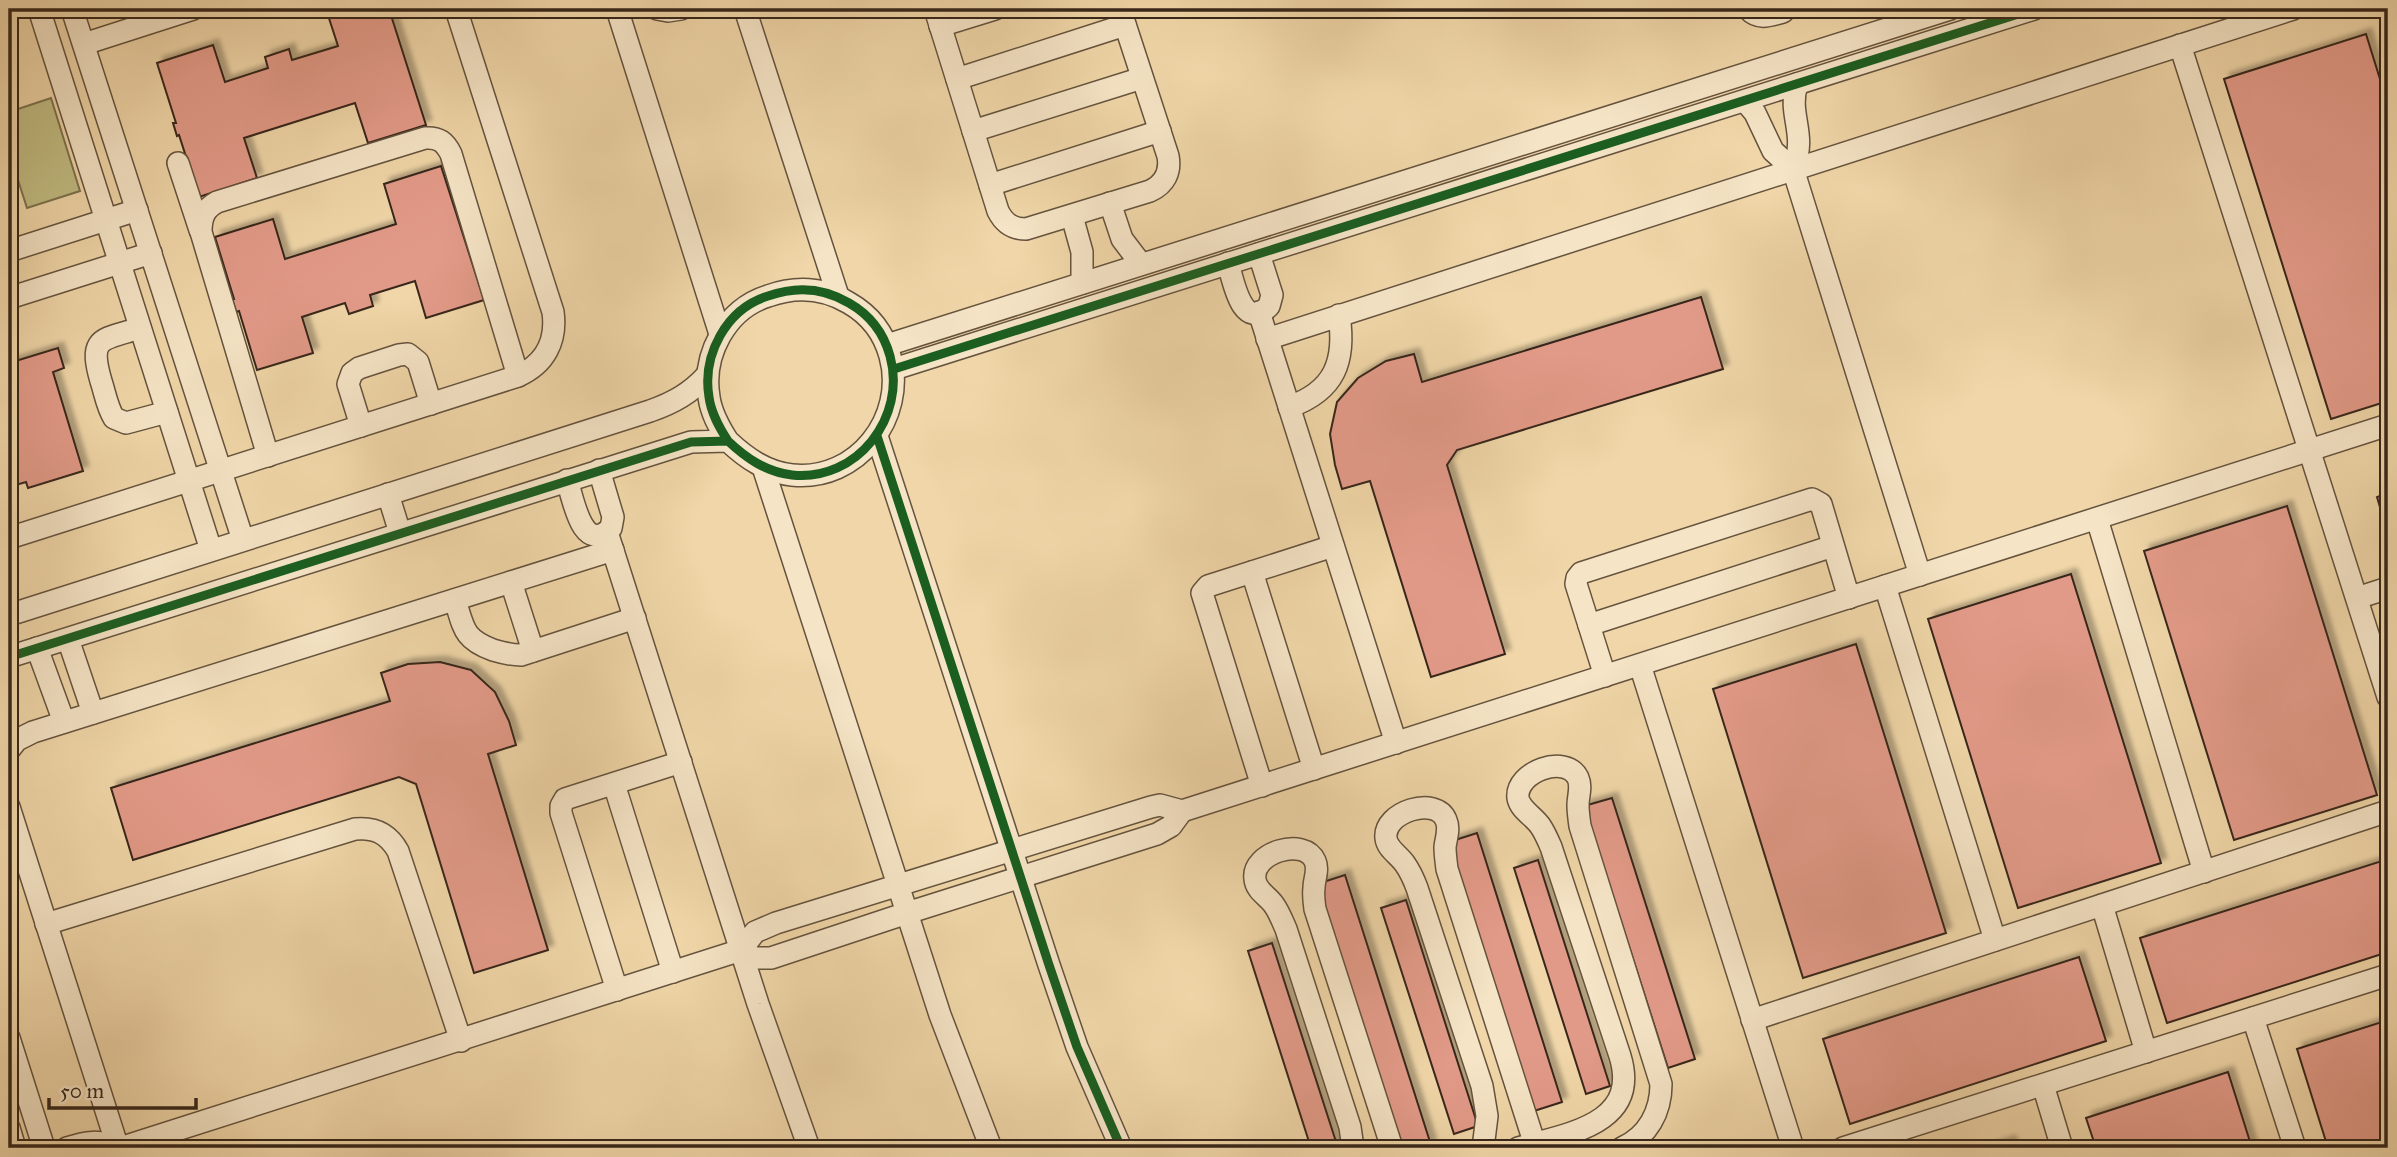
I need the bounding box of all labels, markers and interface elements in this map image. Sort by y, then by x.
scale bar [49,1066,196,1110]
text: 50 m [60,1078,105,1104]

